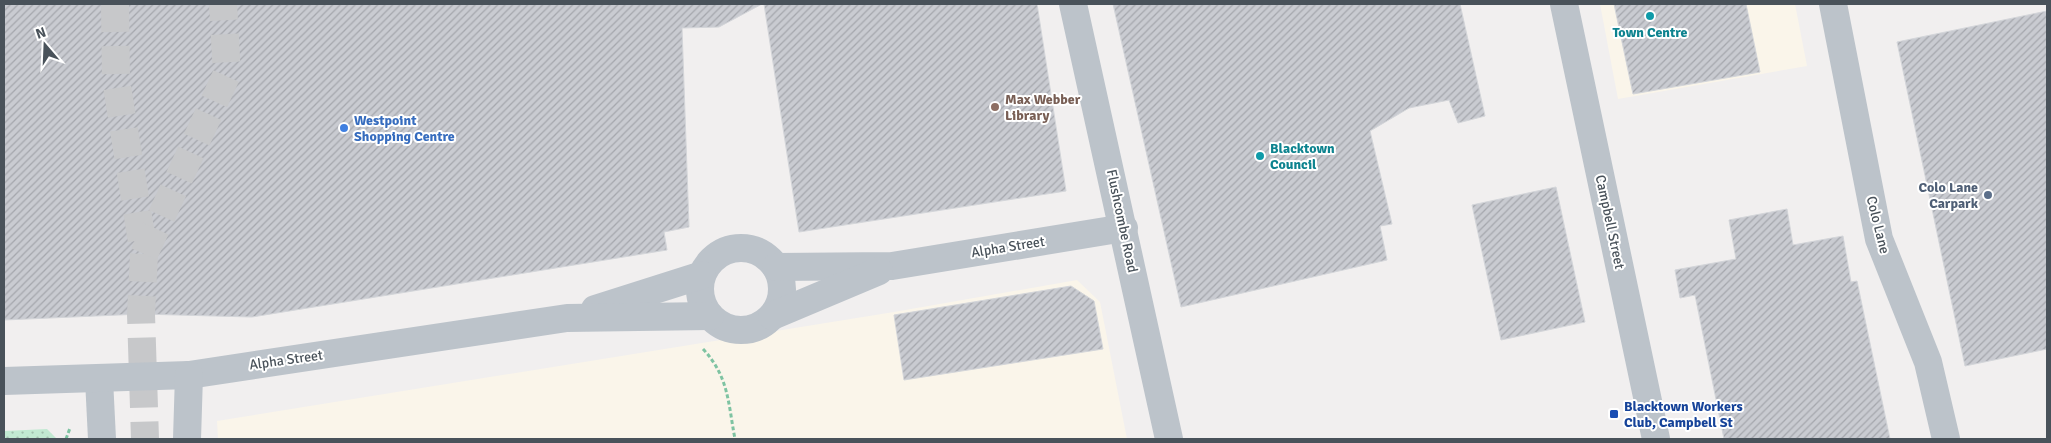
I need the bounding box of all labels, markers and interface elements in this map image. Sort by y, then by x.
marker: Town Centre [1644,10,1656,22]
north arrow [20,20,70,70]
text: N [34,24,48,43]
place label: Town Centre [1612,24,1688,41]
place label: Max Webber Library [1005,91,1081,124]
marker: Max Webber Library [989,101,1001,113]
place label: Westpoint Shopping Centre [354,112,455,145]
marker: Westpoint Shopping Centre [338,122,350,134]
place label: Blacktown Council [1270,140,1335,173]
marker: Blacktown Council [1254,150,1266,162]
street label: Flushcombe Road [1103,168,1141,274]
street label: Campbell Street [1592,173,1628,271]
place label: Colo Lane Carpark [1919,179,1979,212]
marker: Colo Lane Carpark [1982,189,1994,201]
street label: Colo Lane [1863,194,1893,256]
street label: Alpha Street [970,233,1046,261]
street label: Alpha Street [248,346,324,374]
place label: Blacktown Workers Club, Campbell St [1624,398,1743,431]
marker: Blacktown Workers Club, Campbell St [1608,408,1620,420]

